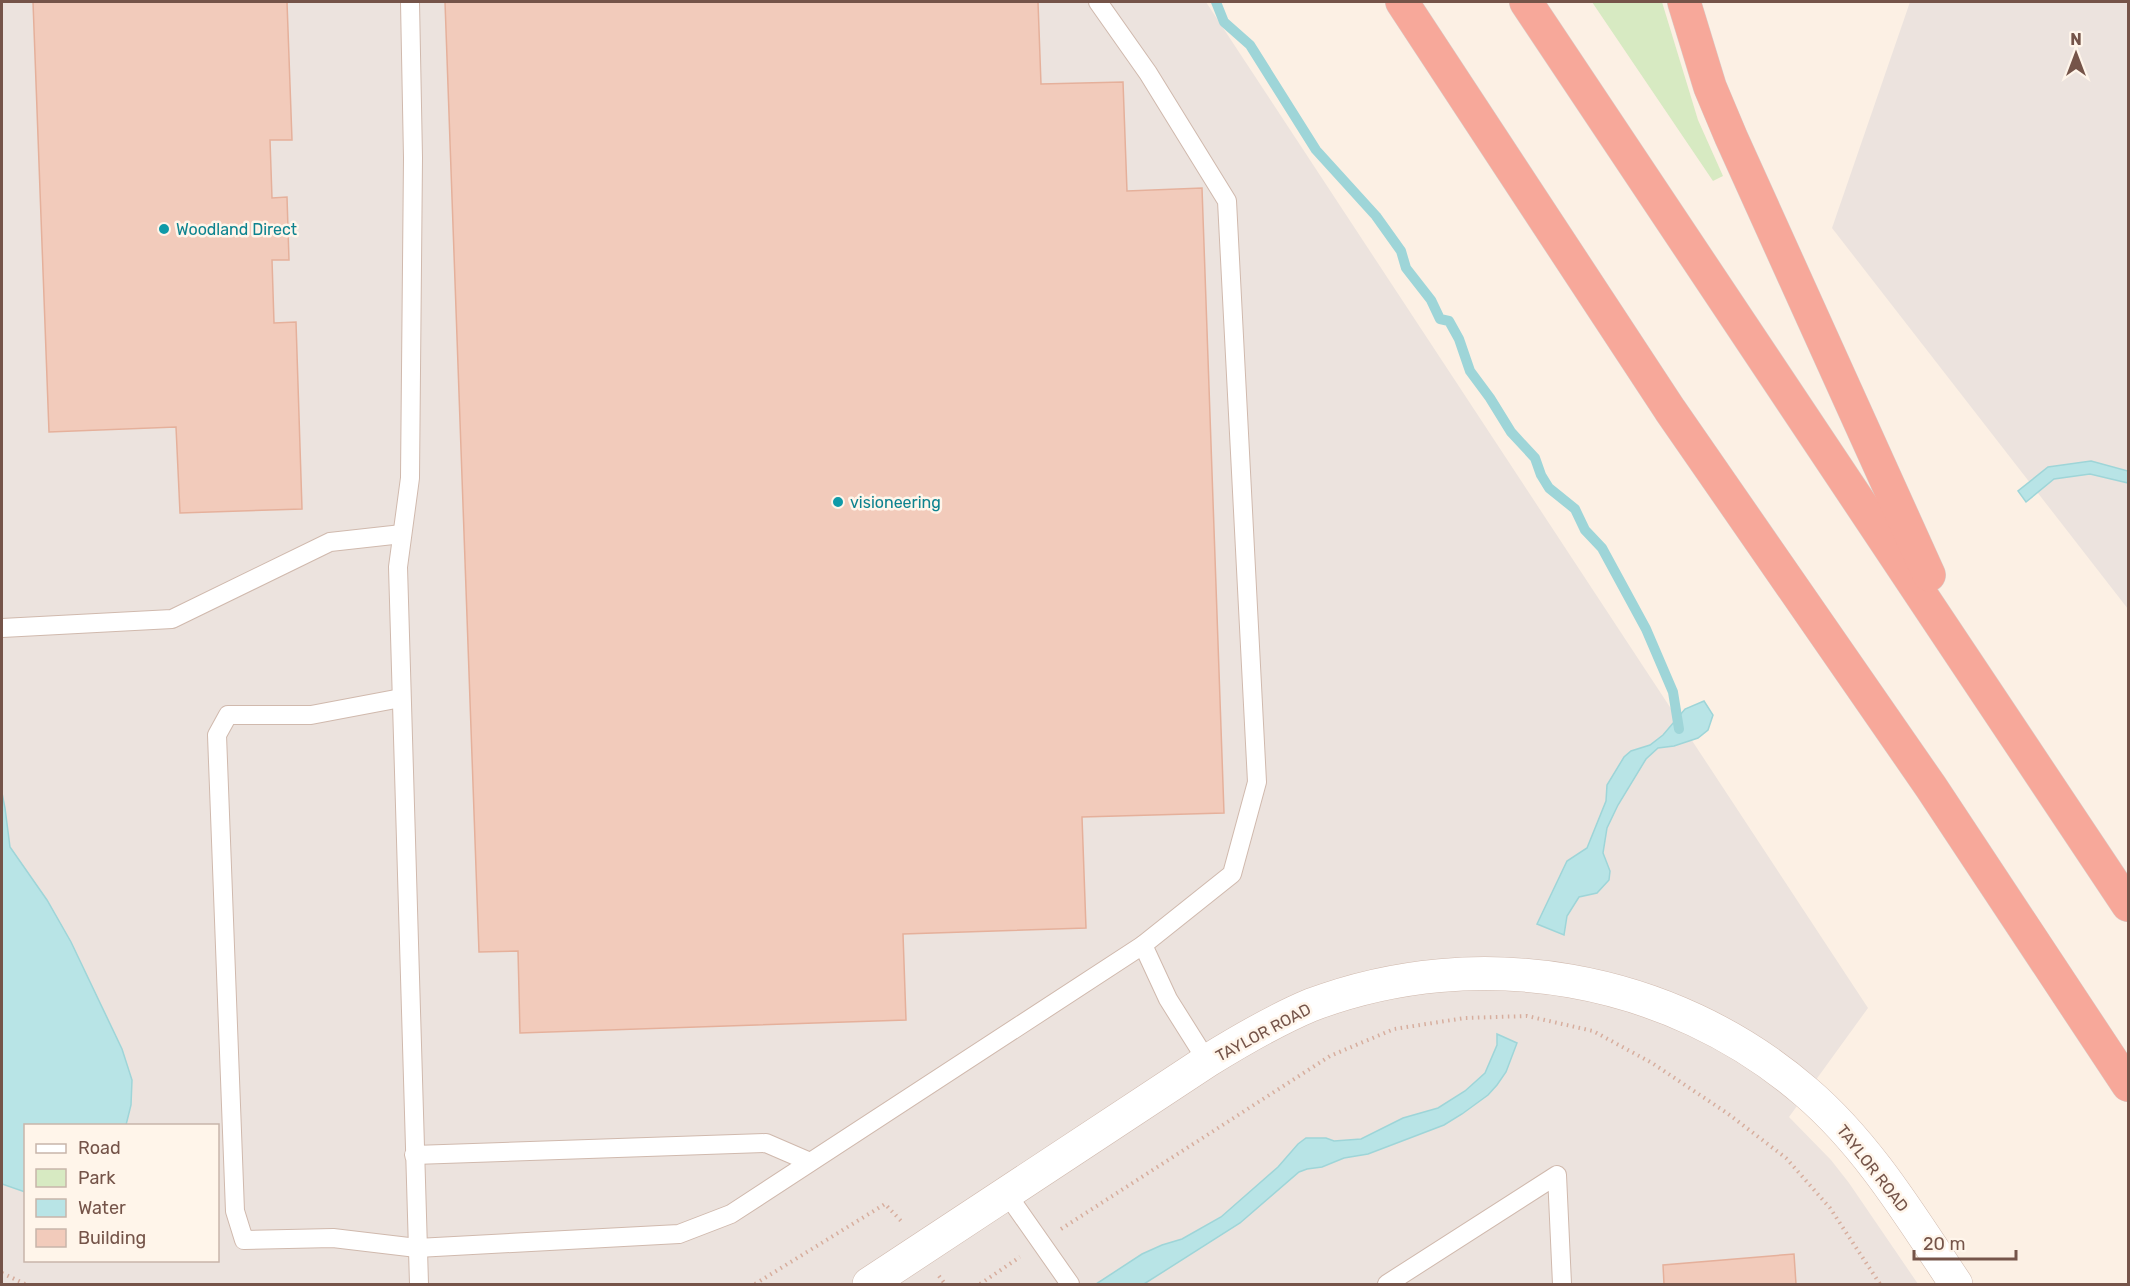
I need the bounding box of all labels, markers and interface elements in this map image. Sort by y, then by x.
north arrow [2046,24,2106,84]
text: N [2070,30,2082,49]
place label: Woodland Direct [176,220,297,239]
marker: Woodland Direct [157,222,171,236]
place label: visioneering [850,493,941,512]
marker: visioneering [831,495,845,509]
street label: TAYLOR ROAD [1212,999,1314,1065]
street label: TAYLOR ROAD [1833,1121,1912,1215]
legend [24,1124,219,1262]
text: Road [78,1137,121,1159]
text: Park [78,1167,116,1189]
text: Water [78,1197,126,1219]
scale bar [1914,1223,2016,1261]
text: Building [78,1227,146,1249]
text: 20 m [1923,1233,1965,1255]

